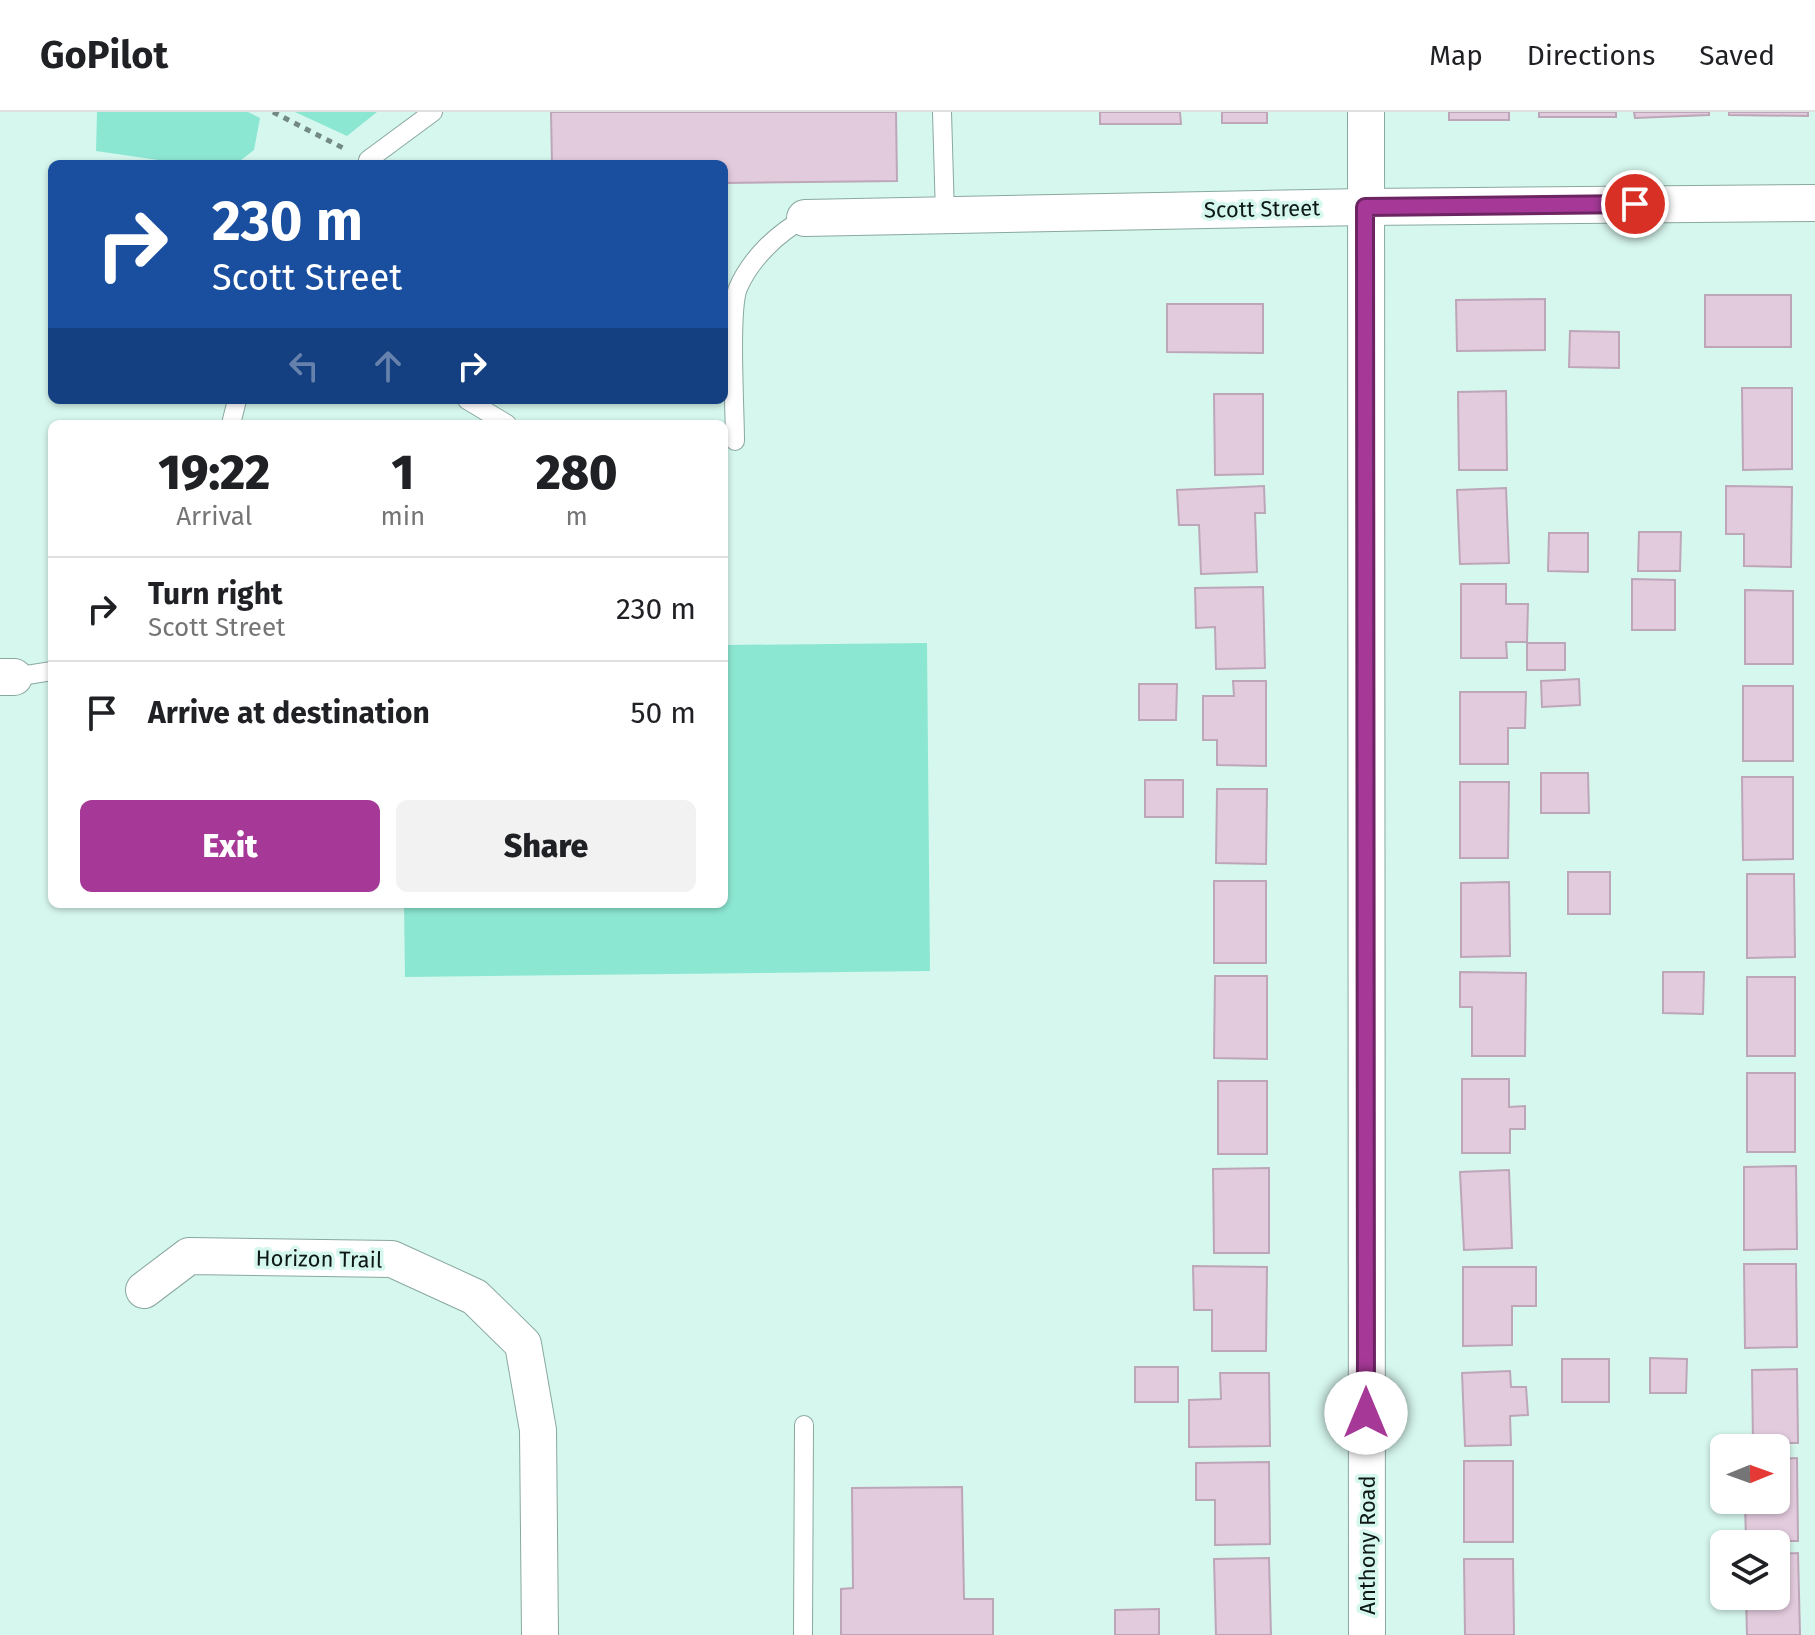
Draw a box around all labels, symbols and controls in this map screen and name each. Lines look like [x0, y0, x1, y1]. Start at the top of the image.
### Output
text: GoPilot [40, 32, 168, 78]
text: Map [1429, 39, 1483, 72]
text: Directions [1527, 39, 1655, 72]
text: Saved [1699, 39, 1775, 72]
pin [1601, 170, 1669, 238]
icon: arrive [1613, 182, 1657, 226]
text: 230 m [212, 188, 363, 255]
icon: right [80, 192, 184, 296]
street label: Scott Street [1204, 194, 1320, 224]
text: Scott Street [212, 256, 402, 300]
icon: left [282, 344, 326, 388]
icon: ahead [366, 344, 410, 388]
icon: right [450, 344, 494, 388]
text: 19:22 [158, 444, 270, 502]
text: 1 [392, 444, 414, 502]
text: 280 [536, 444, 618, 502]
text: Arrival [176, 501, 252, 532]
text: min [381, 501, 425, 532]
text: m [566, 501, 588, 532]
text: Turn right [148, 576, 283, 612]
icon: right [80, 587, 124, 631]
text: 230 m [616, 591, 696, 627]
text: Scott Street [148, 612, 285, 643]
icon: arrive [80, 691, 124, 735]
text: Arrive at destination [148, 695, 430, 731]
text: 50 m [631, 695, 696, 731]
button: Exit [80, 800, 380, 892]
button: Share [396, 800, 696, 892]
street label: Horizon Trail [255, 1244, 383, 1274]
position arrow [1324, 1371, 1408, 1455]
north arrow [1710, 1434, 1790, 1514]
map controls [1710, 1434, 1790, 1610]
street label: Anthony Road [1354, 1475, 1381, 1615]
button: layers [1710, 1530, 1790, 1610]

